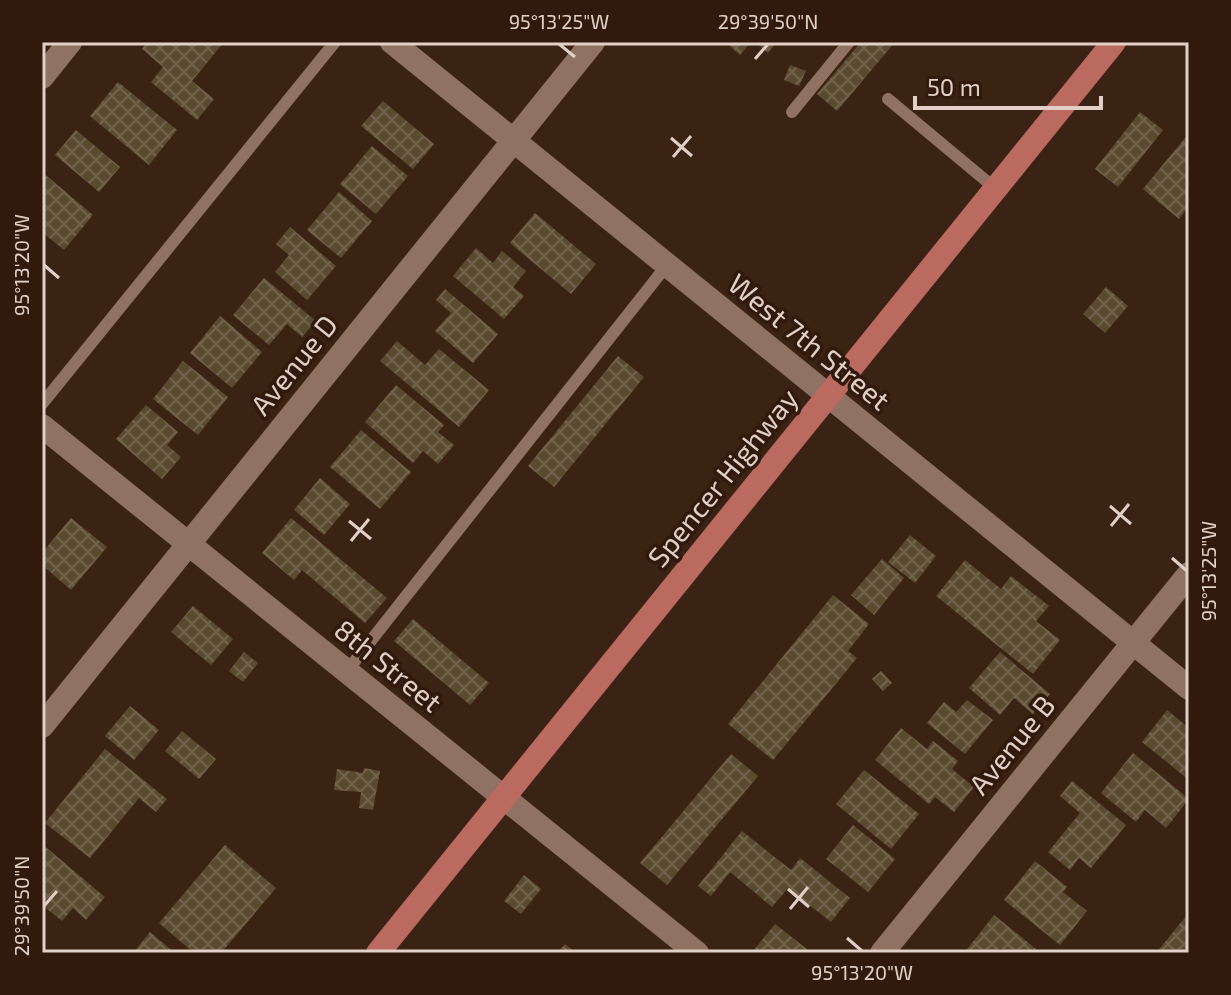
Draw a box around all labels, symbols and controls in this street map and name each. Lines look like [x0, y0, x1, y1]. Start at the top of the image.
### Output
text: 95°13'25"W [509, 9, 609, 33]
text: 29°39'50"N [718, 9, 818, 33]
scale bar [915, 60, 1101, 110]
text: 50 m [927, 72, 981, 101]
text: 95°13'20"W [9, 214, 33, 316]
street label: West 7th Street [722, 266, 897, 417]
street label: Avenue D [243, 308, 344, 421]
street label: Spencer Highway [640, 381, 805, 573]
text: 95°13'25"W [1196, 521, 1220, 621]
street label: 8th Street [328, 612, 449, 719]
street label: Avenue B [961, 688, 1061, 801]
text: 29°39'50"N [9, 856, 33, 956]
text: 95°13'20"W [811, 960, 913, 984]

